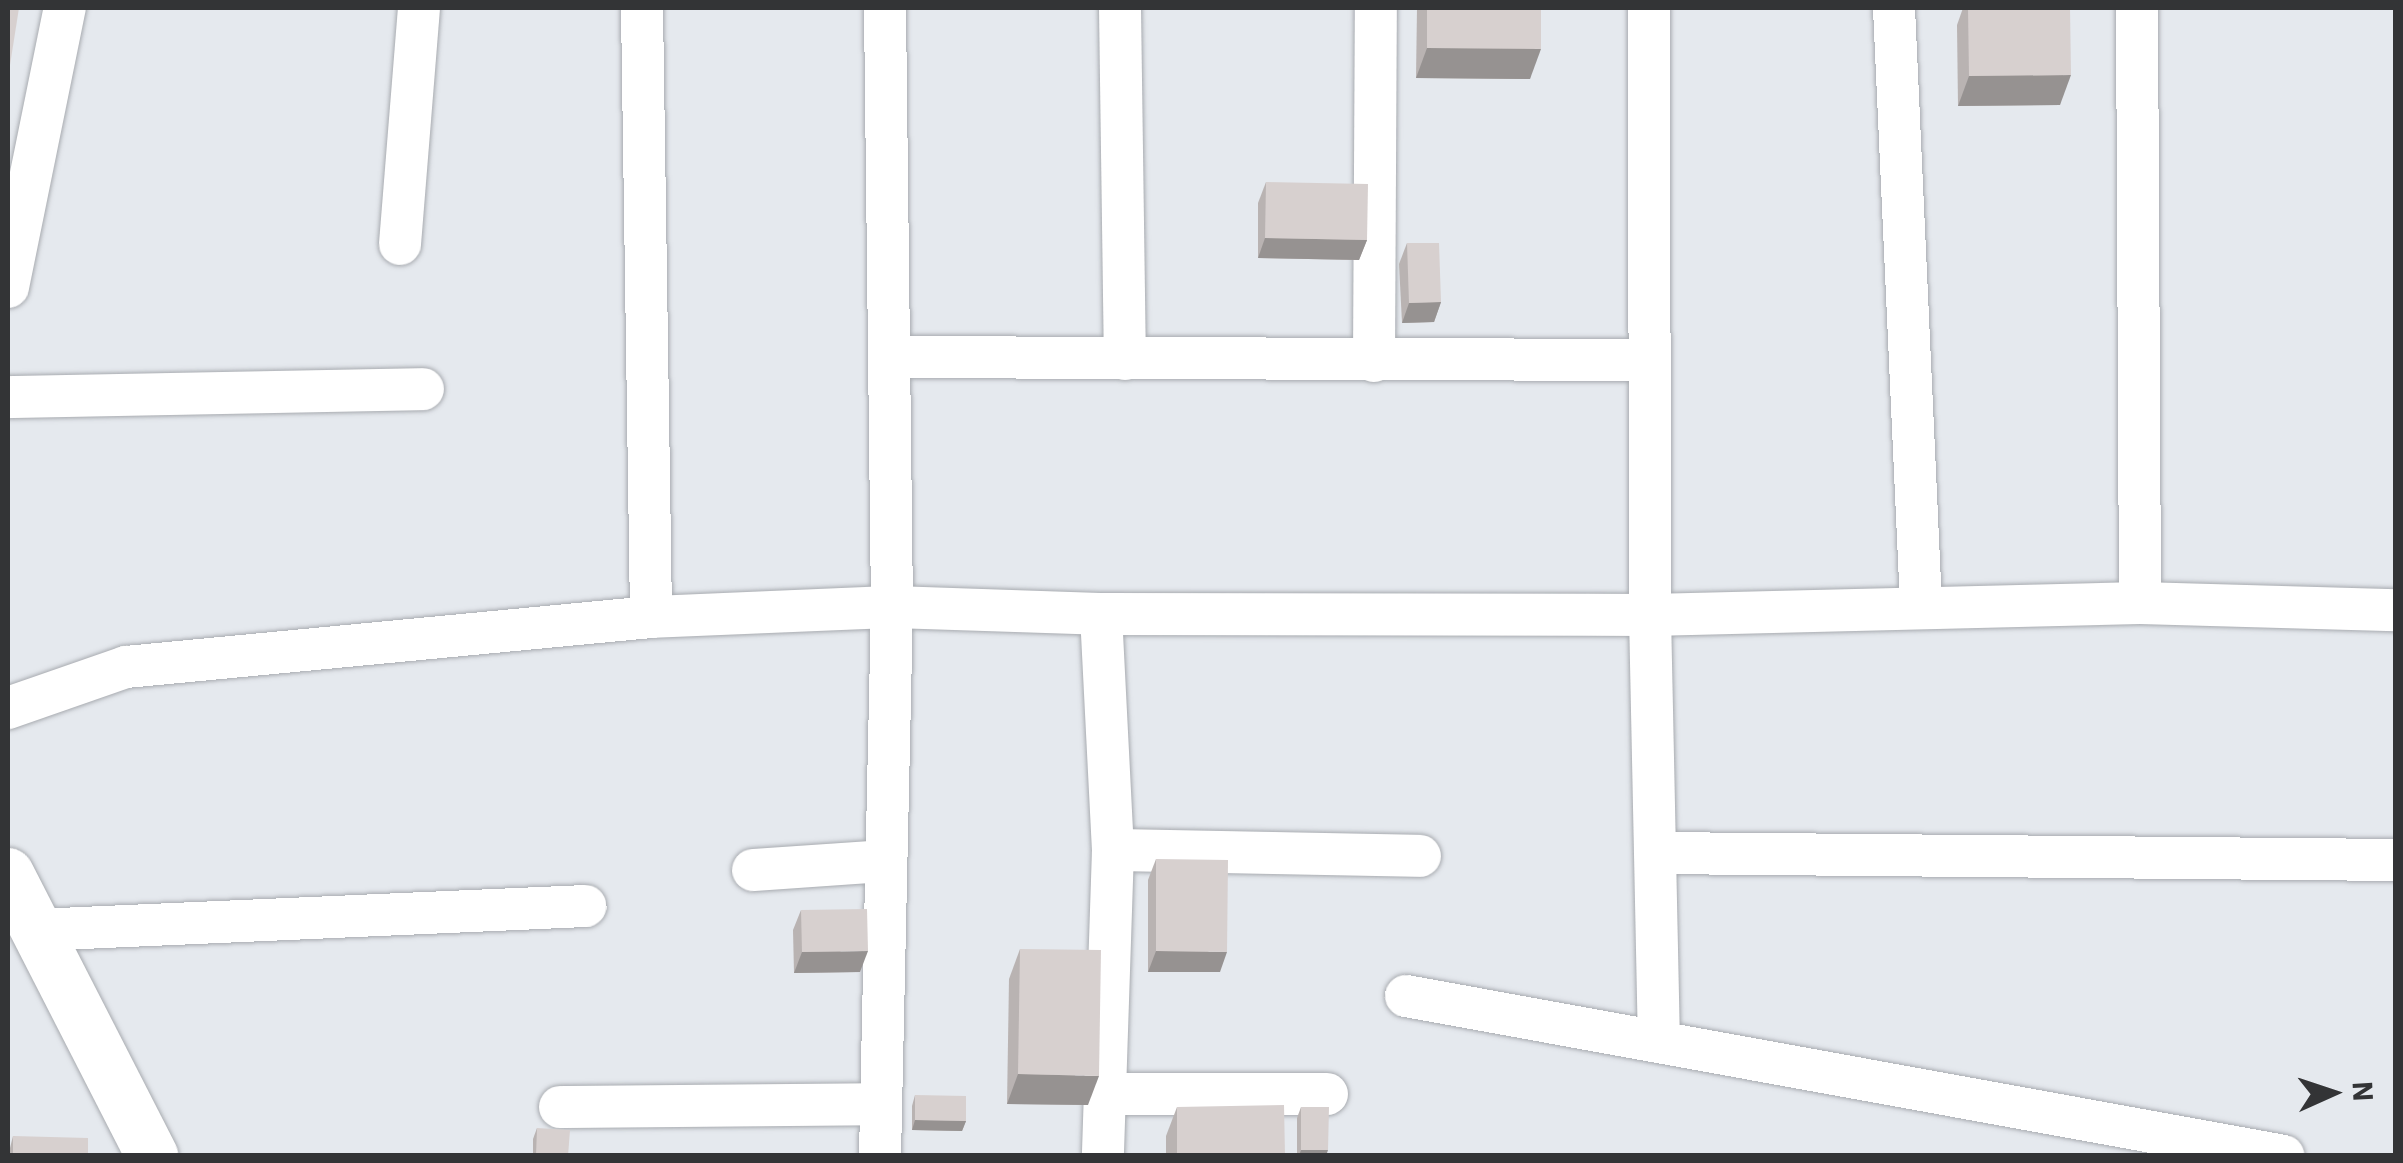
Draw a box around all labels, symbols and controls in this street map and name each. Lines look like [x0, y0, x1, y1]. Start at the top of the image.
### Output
north arrow [2283, 1043, 2383, 1143]
text: N [2344, 1080, 2382, 1102]

